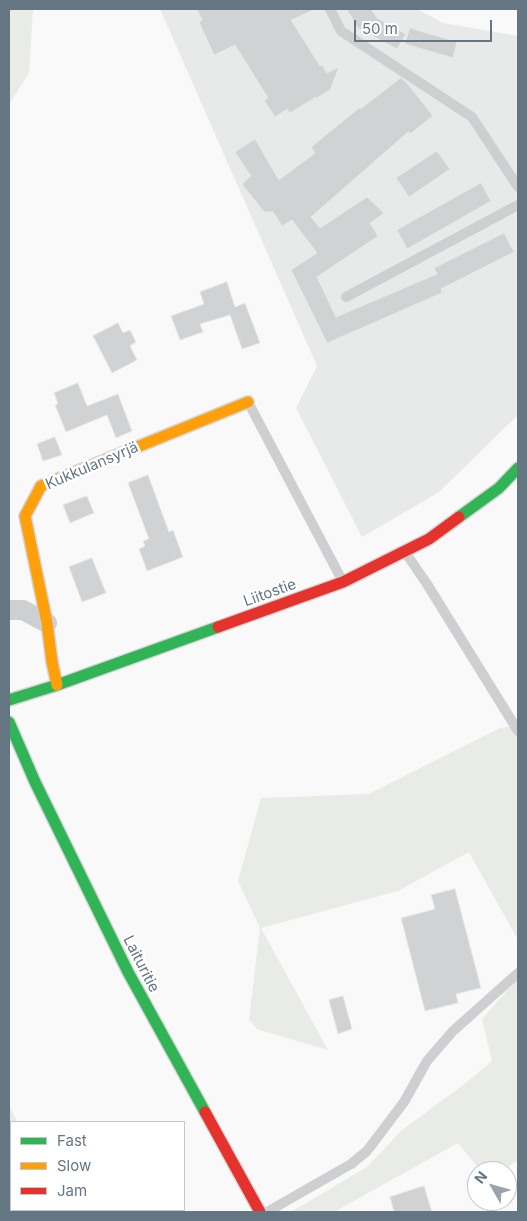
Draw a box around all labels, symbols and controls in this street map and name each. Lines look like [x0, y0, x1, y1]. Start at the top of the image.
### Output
scale bar [357, 10, 494, 42]
text: 50 m [362, 19, 398, 38]
street label: Kukkulansyrjä [43, 438, 141, 494]
street label: Liitostie [241, 575, 299, 611]
street label: Laituritie [119, 933, 163, 995]
legend [10, 1121, 185, 1211]
text: Fast [57, 1131, 87, 1150]
text: Slow [57, 1156, 91, 1175]
north arrow [467, 1161, 517, 1211]
text: N [471, 1168, 491, 1187]
text: Jam [57, 1181, 87, 1200]

